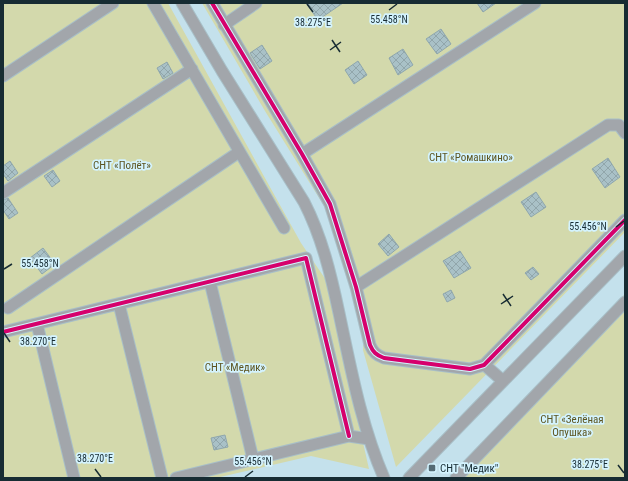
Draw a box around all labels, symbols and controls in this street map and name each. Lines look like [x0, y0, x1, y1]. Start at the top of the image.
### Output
text: 55.458°N [370, 14, 408, 25]
text: 38.275°E [295, 17, 331, 28]
park label: СНТ «Ромашкино» [429, 151, 513, 164]
park label: СНТ «Полёт» [93, 159, 151, 172]
text: 55.456°N [569, 221, 607, 232]
text: 55.458°N [21, 258, 59, 269]
text: 38.270°E [20, 336, 56, 347]
park label: СНТ «Медик» [205, 361, 266, 374]
park label: СНТ «Зелёная Опушка» [540, 413, 604, 439]
text: 38.270°E [77, 453, 113, 464]
text: 55.456°N [234, 456, 272, 467]
text: 38.275°E [572, 459, 608, 470]
place label: СНТ "Медик" [440, 462, 498, 475]
marker: СНТ "Медик" [427, 463, 437, 473]

